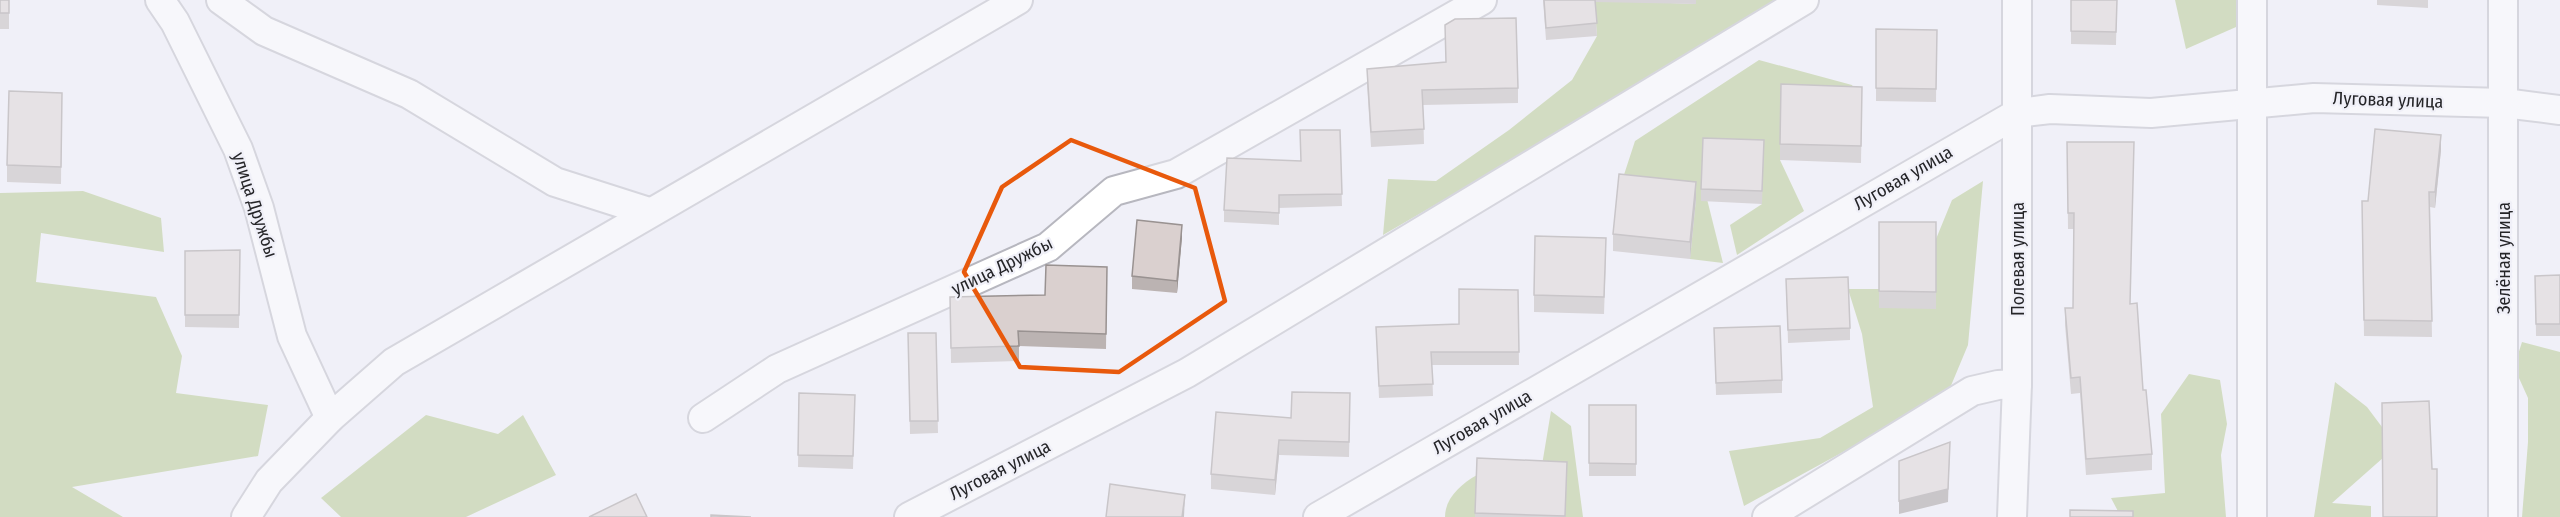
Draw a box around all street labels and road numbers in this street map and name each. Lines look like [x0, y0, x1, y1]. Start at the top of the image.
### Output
street label: Луговая улица [2332, 87, 2444, 113]
street label: Луговая улица [1850, 141, 1957, 215]
street label: улица Дружбы [228, 149, 282, 261]
street label: Полевая улица [2007, 202, 2029, 316]
street label: Зелёная улица [2493, 202, 2515, 314]
street label: улица Дружбы [948, 232, 1056, 300]
street label: Луговая улица [1429, 385, 1536, 459]
street label: Луговая улица [946, 435, 1054, 505]

